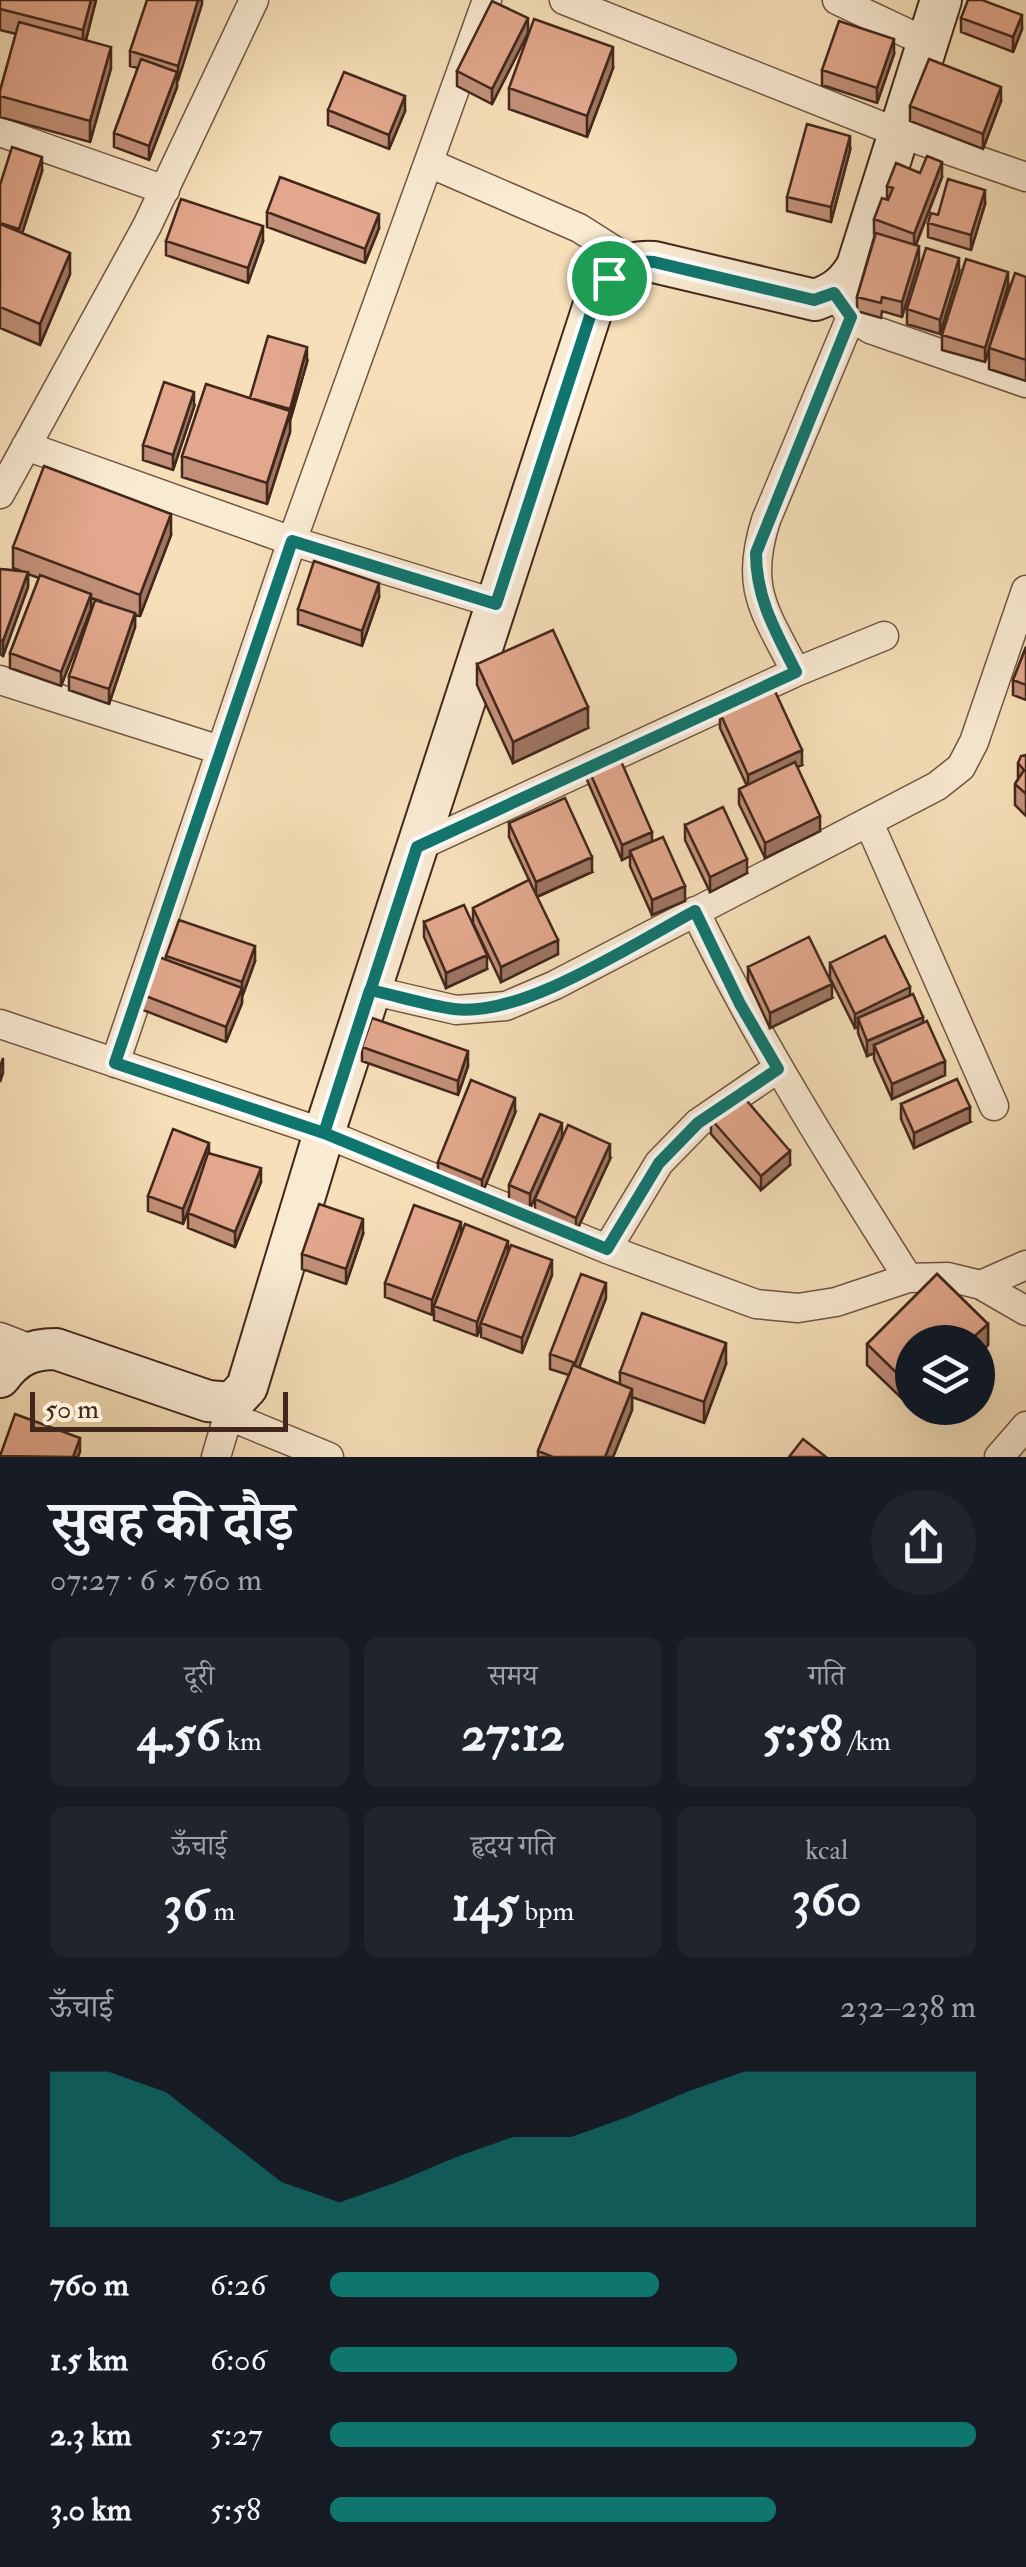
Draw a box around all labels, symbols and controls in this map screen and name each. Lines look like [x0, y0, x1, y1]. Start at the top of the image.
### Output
pin [567, 236, 652, 321]
icon: arrive [582, 251, 637, 306]
map controls [895, 1325, 995, 1425]
button: layers [895, 1325, 995, 1425]
scale bar [30, 1387, 288, 1432]
text: 50 m [45, 1392, 99, 1427]
text: सुबह की दौड़ [50, 1488, 294, 1557]
button: share [871, 1490, 976, 1595]
text: 07:27 · 6 × 760 m [50, 1560, 262, 1600]
text: दूरी [184, 1659, 215, 1694]
text: समय [488, 1659, 538, 1694]
text: गति [808, 1659, 845, 1694]
text: 4.56 [137, 1703, 221, 1766]
text: 27:12 [461, 1703, 565, 1766]
text: 5:58 [763, 1703, 842, 1766]
text: km [221, 1724, 262, 1759]
text: /km [842, 1724, 891, 1759]
text: ऊँचाई [172, 1829, 227, 1864]
text: हृदय गति [471, 1829, 555, 1864]
text: kcal [805, 1833, 848, 1868]
text: 360 [792, 1868, 862, 1931]
text: 36 [163, 1873, 208, 1936]
text: 145 [452, 1873, 519, 1936]
text: m [208, 1894, 235, 1929]
text: bpm [519, 1894, 574, 1929]
text: ऊँचाई [50, 1987, 113, 2027]
text: 232–238 m [840, 1987, 976, 2027]
text: 760 m [50, 2265, 129, 2305]
text: 6:26 [210, 2265, 266, 2305]
text: 1.5 km [50, 2340, 128, 2380]
text: 6:06 [210, 2340, 267, 2380]
text: 2.3 km [50, 2415, 132, 2455]
text: 5:27 [210, 2415, 263, 2455]
text: 3.0 km [50, 2490, 132, 2530]
text: 5:58 [210, 2490, 261, 2530]

